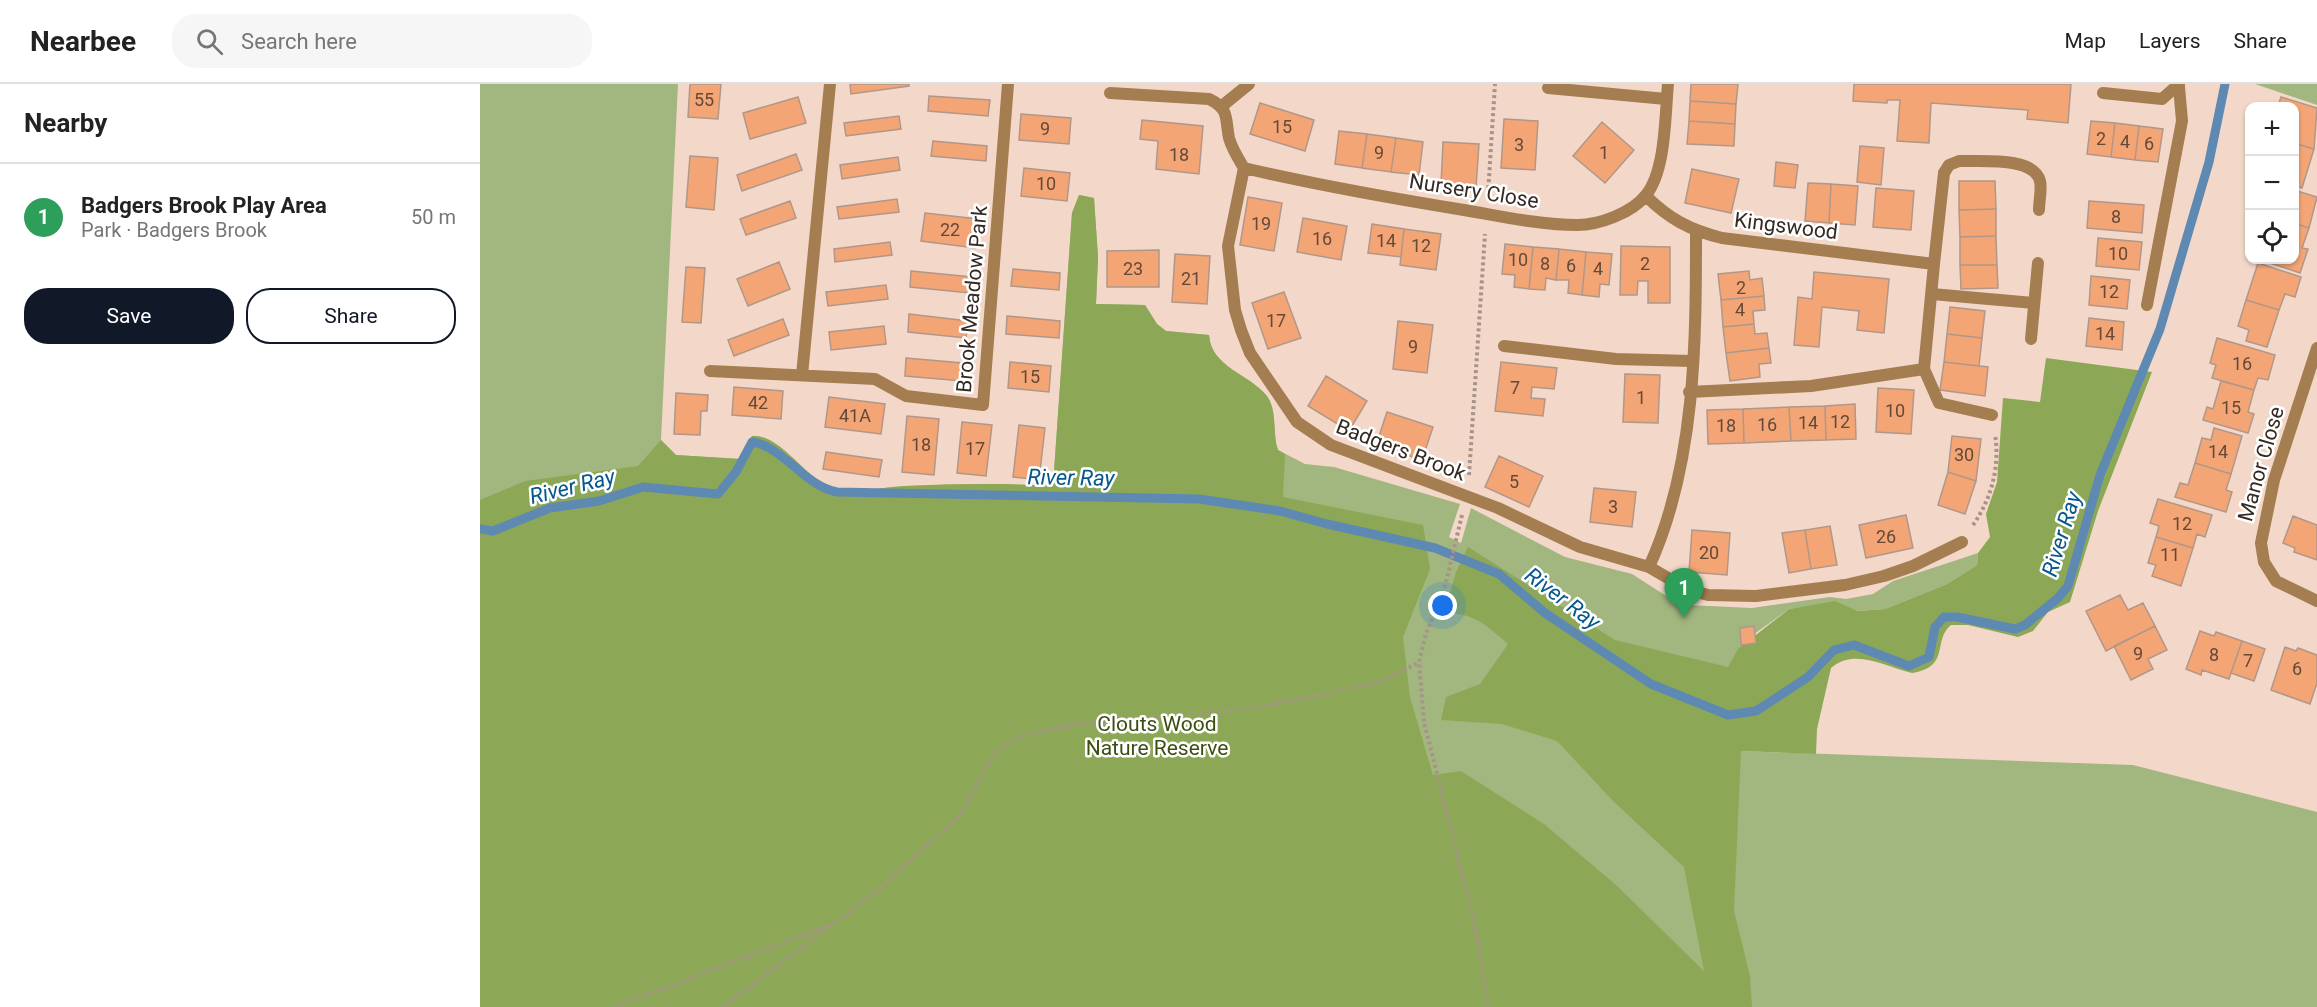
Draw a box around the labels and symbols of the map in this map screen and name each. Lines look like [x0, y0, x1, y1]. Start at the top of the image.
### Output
house number: 55 [694, 89, 714, 110]
house number: 15 [1272, 116, 1292, 137]
house number: 9 [1040, 118, 1050, 139]
house number: 2 [2096, 128, 2106, 149]
house number: 4 [2120, 131, 2130, 152]
house number: 6 [2144, 133, 2154, 154]
house number: 3 [1514, 134, 1524, 155]
house number: 9 [1374, 142, 1384, 163]
house number: 1 [1599, 142, 1609, 163]
house number: 18 [1169, 144, 1189, 165]
street label: Nursery Close [1408, 169, 1540, 213]
house number: 10 [1036, 173, 1056, 194]
street label: Brook Meadow Park [952, 204, 992, 394]
house number: 8 [2111, 206, 2121, 227]
street label: Kingswood [1733, 208, 1839, 244]
house number: 19 [1251, 213, 1271, 234]
house number: 22 [940, 219, 960, 240]
house number: 16 [1312, 228, 1332, 249]
house number: 14 [1376, 230, 1396, 251]
house number: 12 [1411, 235, 1431, 256]
house number: 10 [2108, 243, 2128, 264]
house number: 10 [1508, 249, 1528, 270]
house number: 8 [1540, 253, 1550, 274]
house number: 2 [1640, 253, 1650, 274]
house number: 6 [1566, 255, 1576, 276]
house number: 23 [1123, 258, 1143, 279]
house number: 4 [1593, 258, 1603, 279]
house number: 21 [1181, 268, 1201, 289]
house number: 2 [1736, 277, 1746, 298]
house number: 12 [2099, 281, 2119, 302]
house number: 4 [1735, 299, 1745, 320]
house number: 17 [1266, 310, 1286, 331]
house number: 14 [2095, 323, 2115, 344]
house number: 9 [1408, 336, 1418, 357]
house number: 16 [2232, 353, 2252, 374]
house number: 15 [1020, 366, 1040, 387]
house number: 7 [1510, 377, 1520, 398]
house number: 1 [1636, 387, 1646, 408]
house number: 42 [748, 392, 768, 413]
house number: 15 [2221, 397, 2241, 418]
house number: 10 [1885, 400, 1905, 421]
street label: Manor Close [2233, 404, 2289, 524]
house number: 41A [839, 405, 871, 426]
house number: 12 [1830, 411, 1850, 432]
house number: 14 [1798, 412, 1818, 433]
street label: Badgers Brook [1333, 414, 1470, 486]
house number: 16 [1757, 414, 1777, 435]
house number: 18 [1716, 415, 1736, 436]
house number: 18 [911, 434, 931, 455]
house number: 17 [965, 438, 985, 459]
house number: 14 [2208, 441, 2228, 462]
house number: 30 [1954, 444, 1974, 465]
water label: River Ray [527, 464, 618, 509]
water label: River Ray [1027, 464, 1116, 491]
house number: 5 [1509, 471, 1519, 492]
water label: River Ray [2037, 488, 2086, 579]
house number: 3 [1608, 496, 1618, 517]
house number: 12 [2172, 513, 2192, 534]
house number: 26 [1876, 526, 1896, 547]
house number: 20 [1699, 542, 1719, 563]
house number: 11 [2160, 544, 2180, 565]
water label: River Ray [1520, 562, 1606, 635]
pin: 1 [1664, 568, 1704, 618]
your location [1428, 591, 1457, 620]
house number: 9 [2133, 643, 2143, 664]
house number: 8 [2209, 644, 2219, 665]
house number: 7 [2243, 650, 2253, 671]
house number: 6 [2292, 658, 2302, 679]
park label: Clouts Wood Nature Reserve [1086, 712, 1228, 760]

